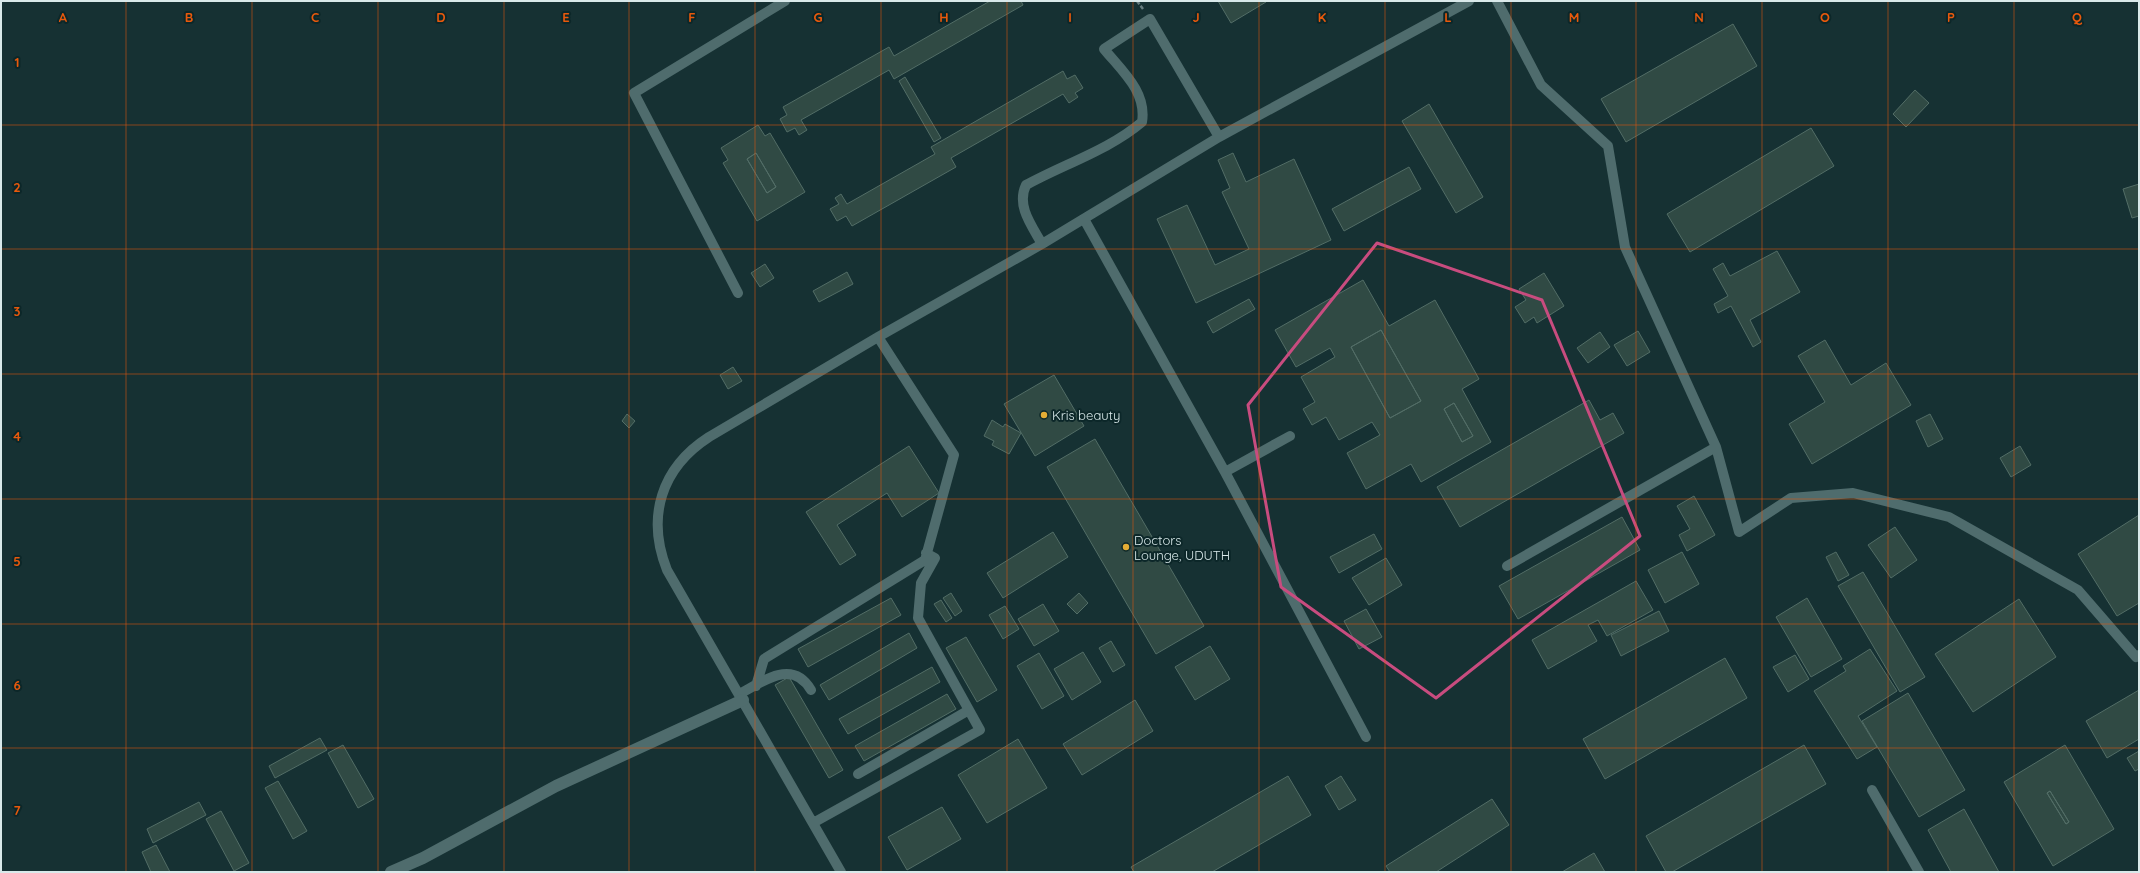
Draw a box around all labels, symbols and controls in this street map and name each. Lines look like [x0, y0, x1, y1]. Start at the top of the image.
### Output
text: A [59, 9, 68, 25]
text: B [185, 9, 193, 25]
text: C [311, 9, 319, 25]
text: D [436, 9, 446, 25]
text: E [562, 9, 570, 25]
text: F [688, 9, 696, 25]
text: G [813, 9, 823, 25]
text: H [939, 9, 949, 25]
text: I [1068, 9, 1072, 25]
text: J [1192, 9, 1200, 25]
text: K [1318, 9, 1327, 25]
text: L [1444, 9, 1452, 25]
text: M [1569, 9, 1579, 25]
text: N [1694, 9, 1704, 25]
text: O [1820, 9, 1830, 25]
text: P [1947, 9, 1955, 25]
text: Q [2072, 9, 2083, 25]
text: 1 [14, 54, 20, 70]
text: 2 [13, 179, 21, 195]
text: 3 [14, 303, 21, 319]
place label: Kris beauty [1052, 407, 1120, 423]
marker: Kris beauty [1039, 410, 1049, 420]
text: 4 [13, 428, 21, 444]
place label: Doctors Lounge, UDUTH [1134, 532, 1230, 563]
marker: Doctors Lounge, UDUTH [1121, 542, 1131, 552]
text: 5 [13, 553, 21, 569]
text: 6 [13, 677, 21, 693]
text: 7 [13, 802, 21, 818]

